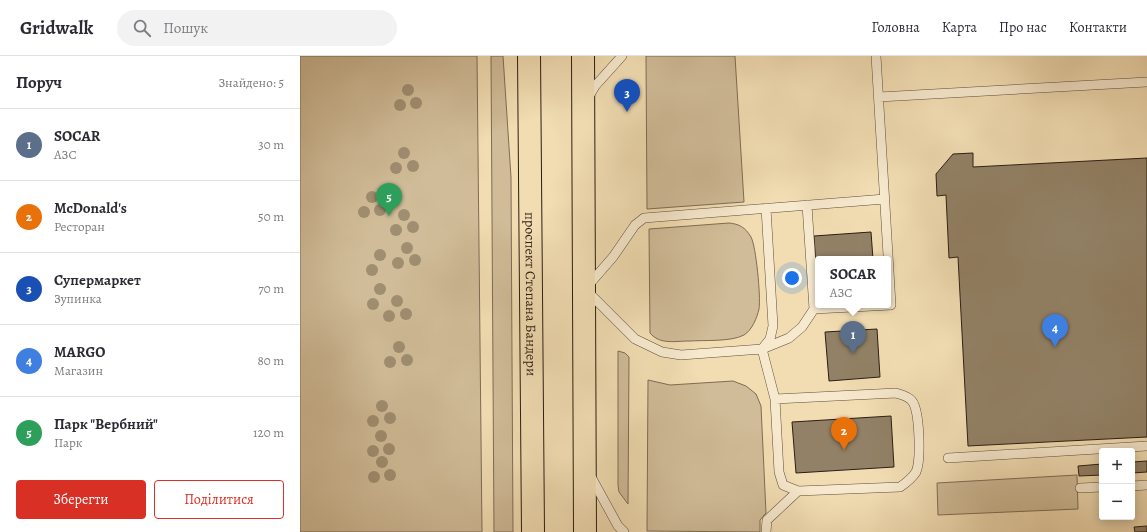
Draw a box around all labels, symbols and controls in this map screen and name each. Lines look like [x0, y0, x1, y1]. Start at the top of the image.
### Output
search box [117, 10, 397, 46]
text: Gridwalk [20, 15, 93, 41]
icon: search [131, 17, 153, 39]
text: Пошук [163, 18, 208, 38]
text: Головна [871, 18, 920, 37]
text: Карта [942, 18, 977, 37]
text: Про нас [999, 18, 1047, 37]
text: Контакти [1069, 18, 1127, 37]
text: Поруч [16, 71, 62, 94]
text: Знайдено: 5 [218, 74, 284, 91]
pin: 3 [614, 79, 640, 112]
text: SOCAR [54, 126, 100, 146]
text: 1 [27, 136, 31, 153]
text: 30 m [258, 136, 284, 153]
text: АЗС [54, 146, 77, 163]
pin: 5 [376, 183, 402, 216]
text: McDonald's [54, 198, 127, 218]
text: 2 [26, 208, 32, 225]
text: 50 m [258, 208, 284, 225]
street label: проспект Степана Бандери [521, 212, 541, 376]
text: Ресторан [54, 218, 105, 235]
popup [815, 256, 891, 308]
text: SOCAR [830, 264, 876, 284]
your location [782, 268, 802, 288]
text: Супермаркет [54, 270, 141, 290]
text: 3 [26, 280, 32, 297]
text: 70 m [258, 280, 284, 297]
text: АЗС [830, 284, 852, 301]
text: Зупинка [54, 290, 102, 307]
pin: 4 [1042, 314, 1068, 347]
pin: 1 [840, 321, 866, 354]
text: MARGO [54, 342, 105, 362]
text: 4 [26, 352, 32, 369]
text: 80 m [257, 352, 284, 369]
text: Магазин [54, 362, 103, 379]
text: Парк "Вербний" [54, 414, 158, 434]
pin: 2 [831, 417, 857, 450]
text: 5 [26, 424, 32, 441]
text: 120 m [253, 424, 284, 441]
text: Парк [54, 434, 83, 451]
map controls [1099, 448, 1135, 520]
button: + [1099, 448, 1135, 484]
button: Зберегти [16, 480, 146, 519]
button: Поділитися [154, 480, 284, 519]
button: − [1099, 484, 1135, 520]

